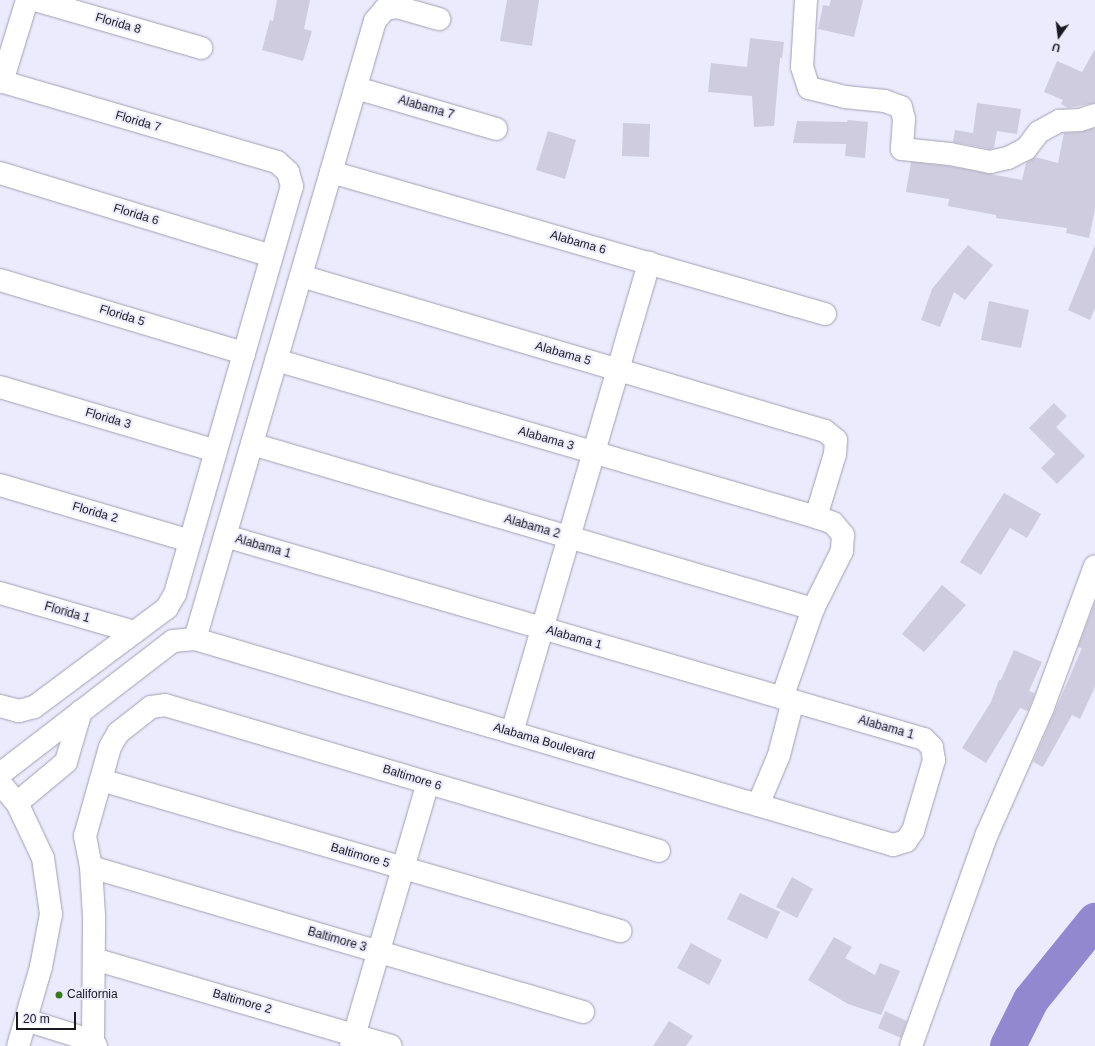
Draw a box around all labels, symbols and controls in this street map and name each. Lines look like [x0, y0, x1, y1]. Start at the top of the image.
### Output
street label: Florida 8 [94, 11, 142, 37]
north arrow [1039, 16, 1079, 56]
text: U [1051, 41, 1061, 54]
street label: Alabama 7 [396, 93, 456, 123]
street label: Florida 7 [114, 109, 162, 135]
street label: Florida 6 [112, 201, 160, 229]
street label: Alabama 6 [548, 228, 608, 258]
street label: Florida 5 [98, 302, 146, 330]
street label: Alabama 5 [533, 339, 593, 369]
street label: Florida 3 [84, 406, 132, 432]
street label: Alabama 3 [516, 424, 576, 454]
street label: Florida 2 [71, 500, 119, 526]
street label: Alabama 2 [502, 512, 562, 542]
street label: Alabama 1 [233, 532, 293, 562]
street label: Florida 1 [43, 600, 91, 626]
street label: Alabama 1 [544, 623, 604, 653]
street label: Alabama 1 [856, 713, 916, 743]
street label: Alabama Boulevard [492, 721, 596, 763]
street label: Baltimore 6 [381, 762, 443, 794]
street label: Baltimore 5 [329, 841, 391, 871]
street label: Baltimore 3 [306, 925, 368, 955]
street label: Baltimore 2 [211, 987, 273, 1017]
place label: California [67, 988, 118, 1002]
marker: California [54, 990, 64, 1000]
scale bar [18, 1004, 78, 1030]
text: 20 m [23, 1012, 50, 1026]

